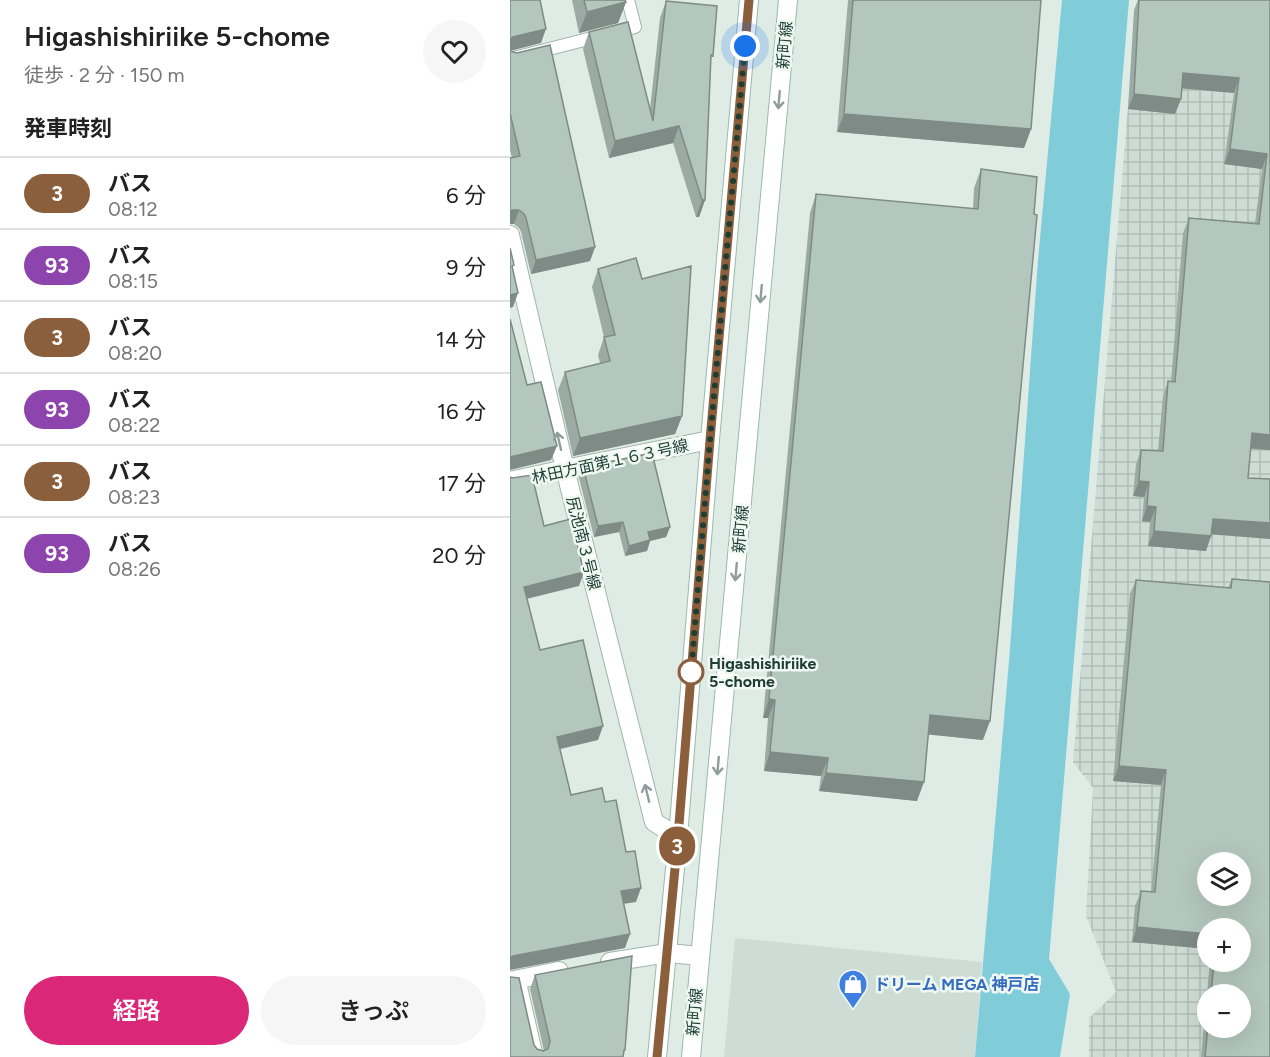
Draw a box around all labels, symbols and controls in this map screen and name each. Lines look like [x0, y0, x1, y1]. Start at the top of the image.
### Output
text: Higashishiriike 5-chome [24, 19, 330, 53]
button: heart [423, 20, 486, 83]
street label: 新町線 [773, 20, 796, 70]
your location [730, 31, 760, 61]
text: 徒歩 · 2 分 · 150 m [24, 63, 185, 87]
one-way arrow [773, 90, 784, 110]
text: 発車時刻 [24, 115, 112, 142]
text: バス [108, 170, 152, 197]
text: 3 [51, 181, 63, 206]
text: 6 分 [446, 182, 486, 209]
text: 08:12 [108, 197, 158, 221]
text: バス [108, 242, 152, 269]
text: 93 [45, 253, 69, 278]
text: 9 分 [446, 254, 486, 281]
text: 08:15 [108, 269, 158, 293]
one-way arrow [755, 284, 766, 304]
text: バス [108, 314, 152, 341]
text: 3 [51, 325, 63, 350]
text: 14 分 [436, 326, 486, 353]
text: 08:20 [108, 341, 162, 365]
text: バス [108, 386, 152, 413]
text: 93 [45, 397, 69, 422]
text: 16 分 [437, 398, 486, 425]
text: 08:22 [108, 413, 161, 437]
one-way arrow [552, 432, 564, 451]
street label: 林田方面第１６３号線 [530, 436, 690, 487]
text: バス [108, 458, 152, 485]
text: 3 [51, 469, 63, 494]
text: 17 分 [438, 470, 486, 497]
text: 08:23 [108, 485, 160, 509]
street label: 尻池南３号線 [563, 494, 604, 592]
street label: 新町線 [729, 504, 752, 554]
text: バス [108, 530, 152, 557]
text: 93 [45, 541, 69, 566]
text: 20 分 [432, 542, 486, 569]
text: 08:26 [108, 557, 161, 581]
one-way arrow [730, 562, 741, 582]
place label: Higashishiriike 5-chome [709, 654, 817, 691]
marker: Higashishiriike 5-chome [678, 659, 704, 685]
one-way arrow [712, 756, 723, 776]
one-way arrow [640, 784, 652, 803]
line badge: 3 [658, 826, 696, 866]
text: 3 [671, 834, 683, 859]
map controls [1197, 852, 1251, 1038]
button: layers [1197, 852, 1251, 906]
button: + [1197, 918, 1251, 972]
shop icon: ドリーム MEGA 神戸店 [837, 968, 869, 1010]
place label: ドリーム MEGA 神戸店 [874, 975, 1039, 994]
button: 経路 [24, 976, 249, 1045]
button: きっぷ [261, 976, 486, 1045]
button: − [1197, 984, 1251, 1038]
street label: 新町線 [683, 987, 706, 1037]

